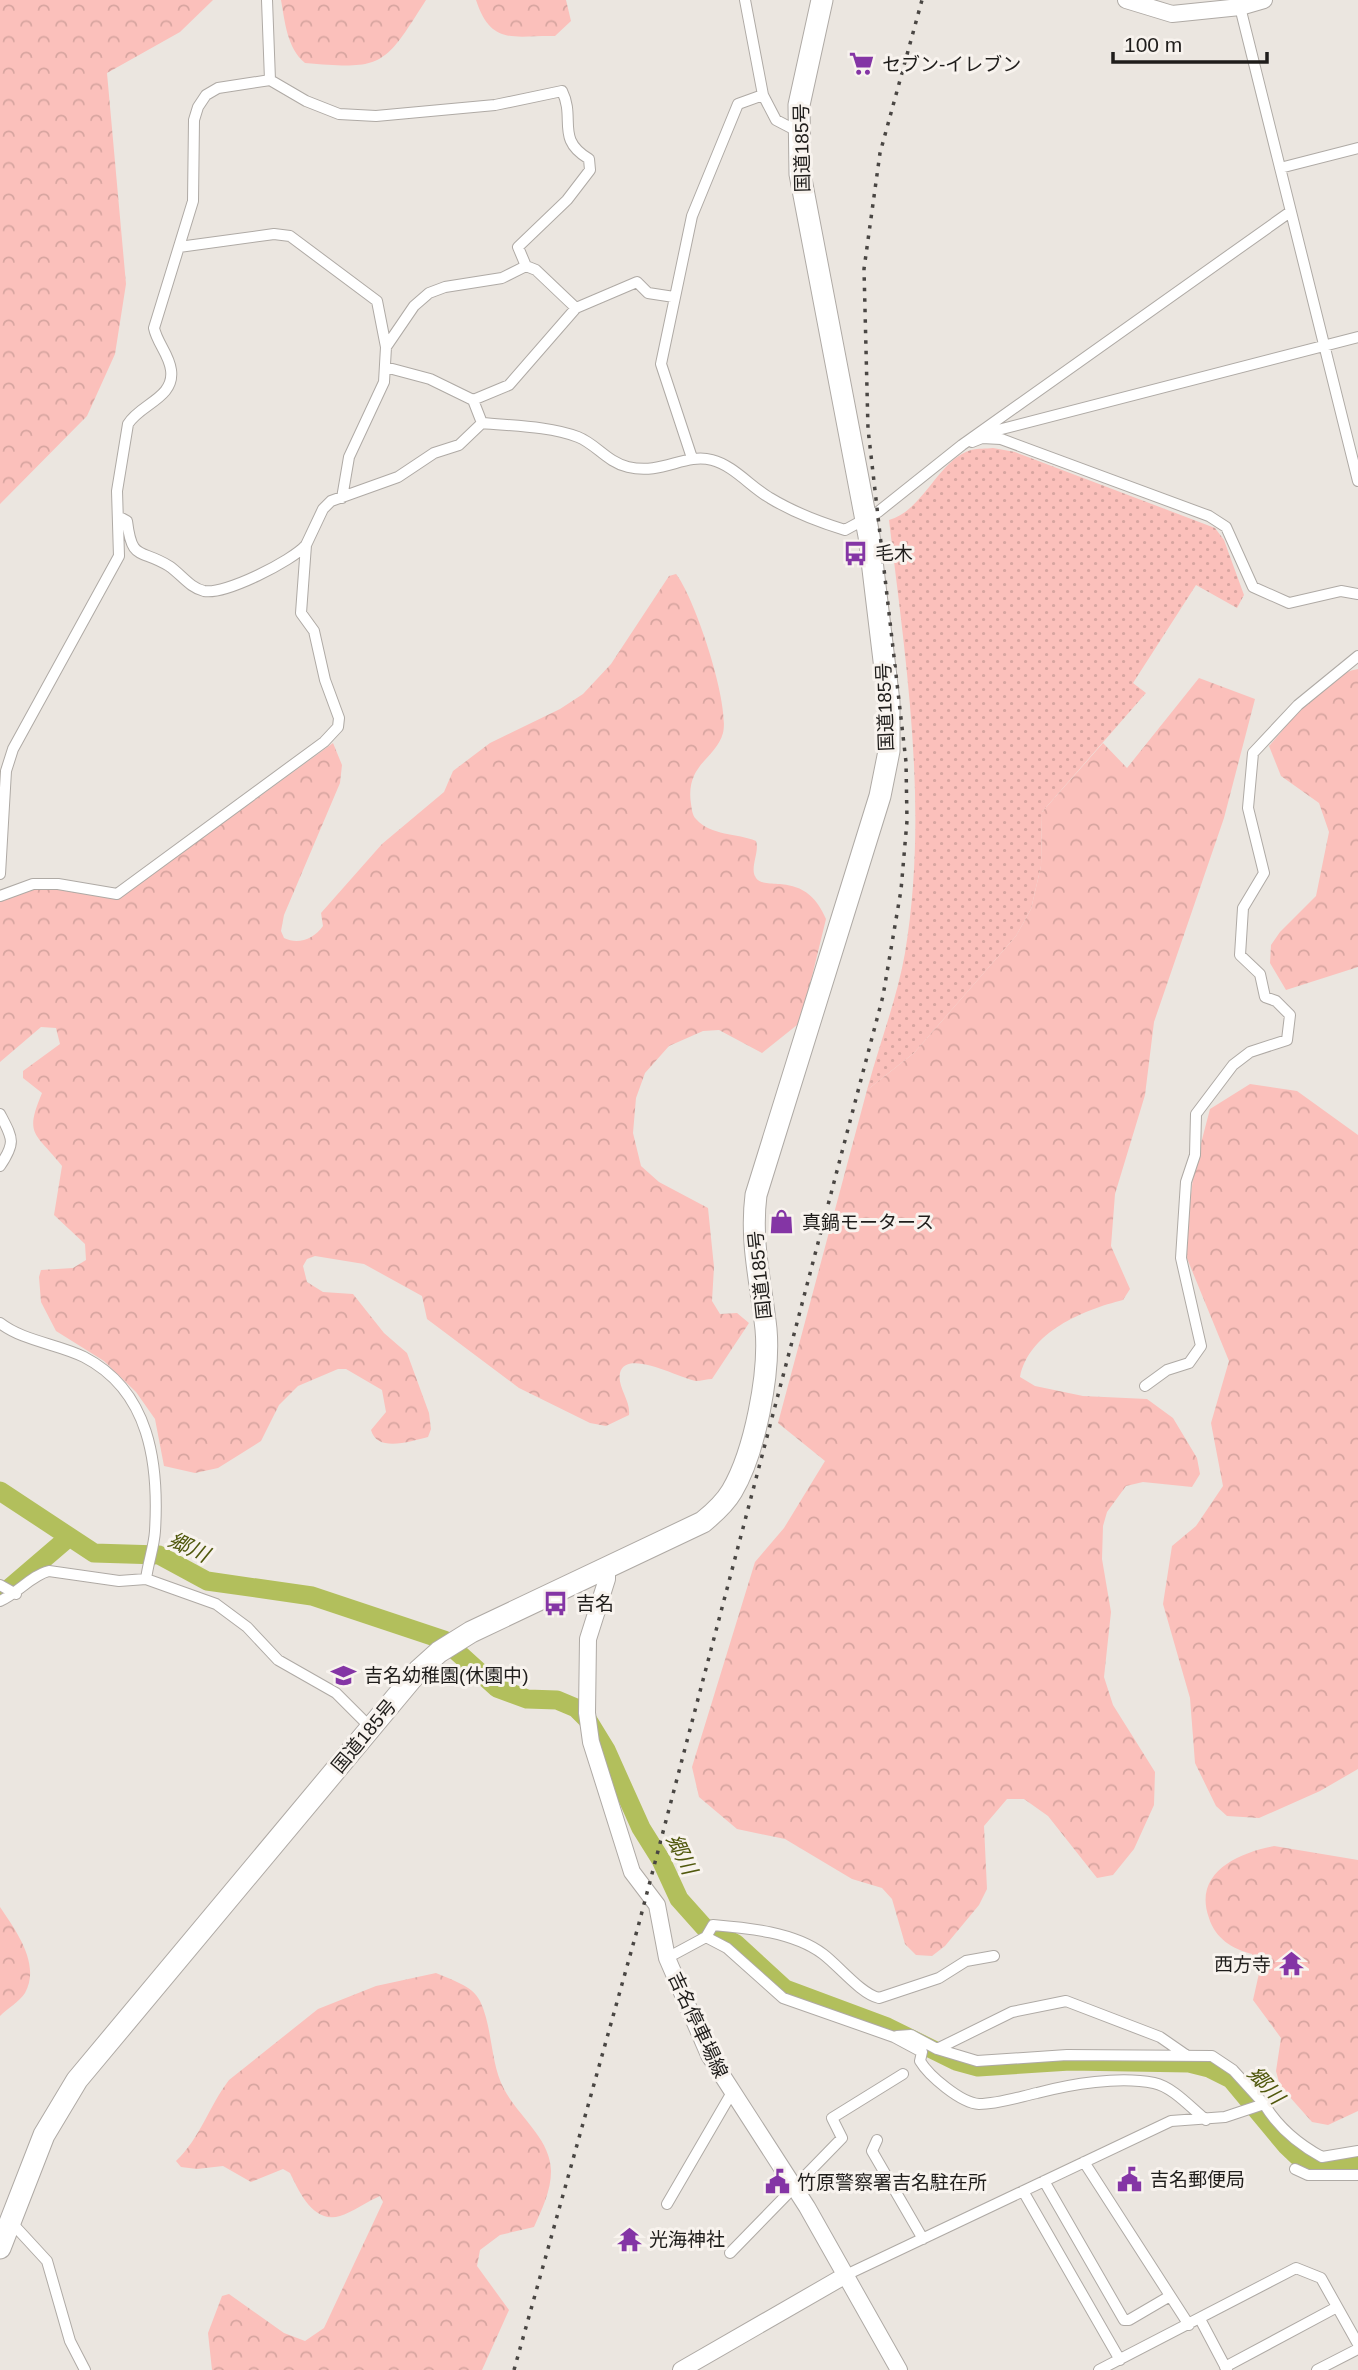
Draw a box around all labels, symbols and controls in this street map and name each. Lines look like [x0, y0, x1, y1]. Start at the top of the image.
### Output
scale bar [1113, 21, 1267, 65]
text: 100 m [1124, 33, 1182, 56]
supermarket icon: セブン-イレブン [848, 50, 876, 78]
place label: セブン-イレブン [882, 54, 1021, 75]
street label: 国道185号 [791, 103, 813, 193]
bus stop icon: 毛木 [841, 539, 869, 567]
place label: 毛木 [875, 543, 913, 564]
street label: 国道185号 [873, 662, 897, 752]
shop icon: 真鍋モータース [768, 1208, 796, 1236]
place label: 真鍋モータース [802, 1212, 934, 1233]
street label: 国道185号 [745, 1230, 775, 1320]
water label: 郷川 [165, 1528, 215, 1567]
bus stop icon: 吉名 [542, 1589, 570, 1617]
place label: 吉名 [576, 1593, 614, 1614]
school or university icon: 吉名幼稚園(休園中) [330, 1661, 358, 1689]
place label: 吉名幼稚園(休園中) [364, 1665, 529, 1686]
street label: 国道185号 [327, 1695, 401, 1777]
water label: 郷川 [662, 1830, 702, 1880]
temple icon: 西方寺 [1277, 1950, 1305, 1978]
place label: 西方寺 [1214, 1954, 1271, 1975]
street label: 吉名停車場線 [664, 1969, 732, 2081]
water label: 郷川 [1243, 2062, 1290, 2110]
public building icon: 吉名郵便局 [1116, 2165, 1144, 2193]
public building icon: 竹原警察署吉名駐在所 [763, 2168, 791, 2196]
place label: 吉名郵便局 [1150, 2169, 1245, 2190]
place label: 竹原警察署吉名駐在所 [797, 2172, 987, 2193]
temple icon: 光海神社 [615, 2225, 643, 2253]
place label: 光海神社 [649, 2229, 725, 2250]

